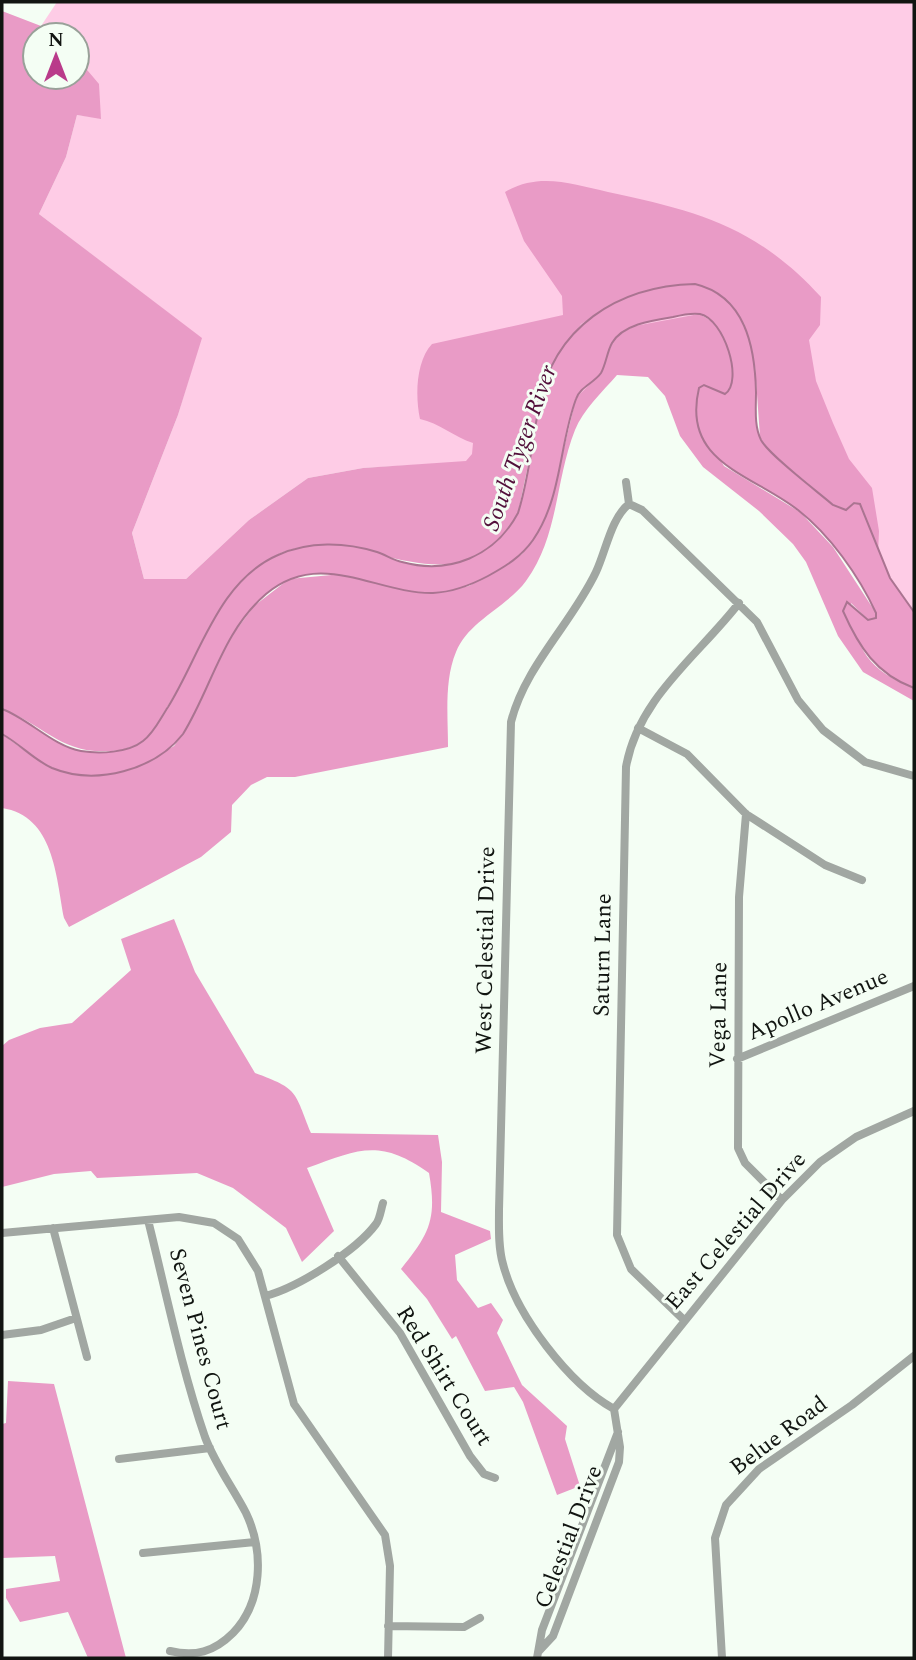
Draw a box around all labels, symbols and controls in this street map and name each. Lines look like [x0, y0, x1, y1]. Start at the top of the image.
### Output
north arrow [21, 21, 91, 91]
text: N [48, 26, 64, 55]
water label: South Tyger River [473, 360, 567, 536]
street label: West Celestial Drive [467, 846, 505, 1054]
street label: Saturn Lane [584, 893, 622, 1017]
street label: Apollo Avenue [742, 959, 894, 1051]
street label: Vega Lane [701, 961, 737, 1069]
street label: East Celestial Drive [657, 1144, 815, 1318]
street label: Seven Pines Court [159, 1244, 241, 1434]
street label: Red Shirt Court [387, 1299, 501, 1453]
street label: Belue Road [723, 1387, 836, 1485]
street label: Celestial Drive [526, 1460, 612, 1614]

